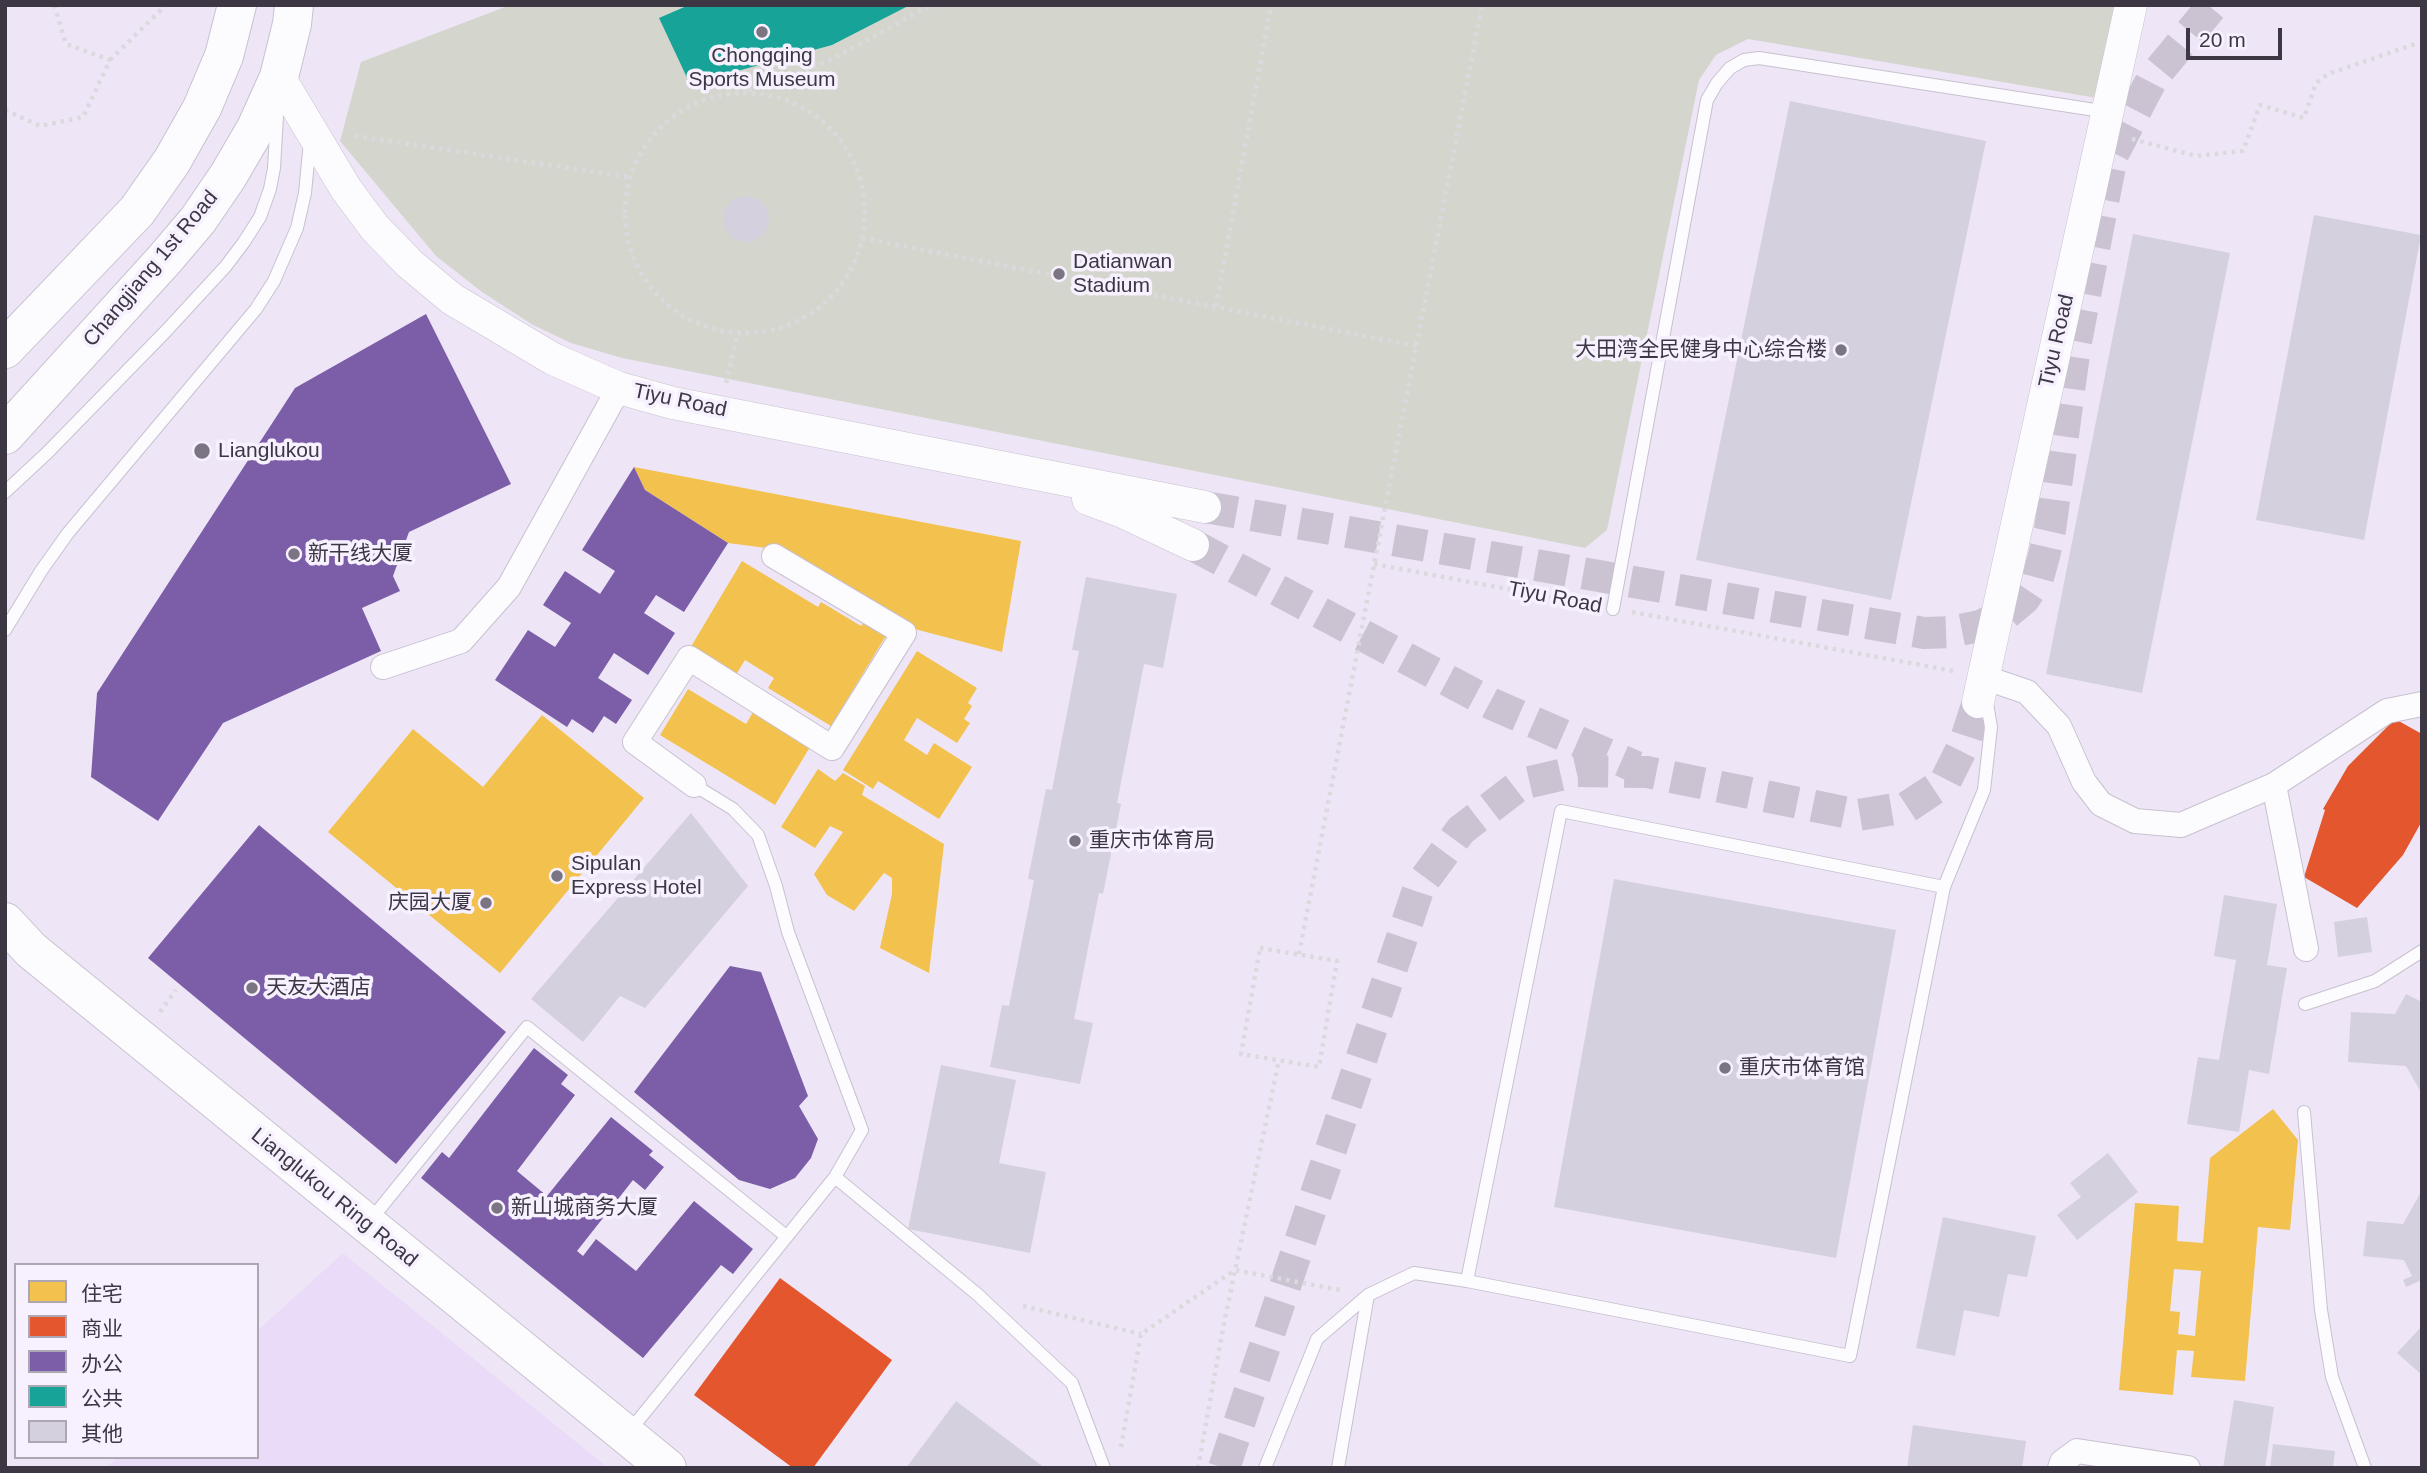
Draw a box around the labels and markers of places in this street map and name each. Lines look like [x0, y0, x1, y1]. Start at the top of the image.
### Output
marker: Chongqing Sports Museum [754, 24, 770, 40]
place label: Chongqing Sports Museum [688, 43, 836, 93]
place label: Datianwan Stadium [1073, 249, 1172, 299]
marker: Datianwan Stadium [1051, 266, 1067, 282]
place label: 大田湾全民健身中心综合楼 [1575, 337, 1827, 363]
marker: 大田湾全民健身中心综合楼 [1833, 342, 1849, 358]
place label: Lianglukou [218, 438, 320, 464]
marker: Lianglukou [192, 441, 212, 461]
place label: 新干线大厦 [308, 541, 413, 567]
marker: 新干线大厦 [286, 546, 302, 562]
place label: 重庆市体育局 [1089, 828, 1215, 854]
marker: 重庆市体育局 [1067, 833, 1083, 849]
place label: Sipulan Express Hotel [571, 851, 702, 901]
marker: Sipulan Express Hotel [549, 868, 565, 884]
place label: 庆园大厦 [388, 890, 472, 916]
marker: 庆园大厦 [478, 895, 494, 911]
place label: 天友大酒店 [266, 975, 371, 1001]
marker: 天友大酒店 [244, 980, 260, 996]
place label: 重庆市体育馆 [1739, 1055, 1865, 1081]
marker: 重庆市体育馆 [1717, 1060, 1733, 1076]
place label: 新山城商务大厦 [511, 1195, 658, 1221]
marker: 新山城商务大厦 [489, 1200, 505, 1216]

